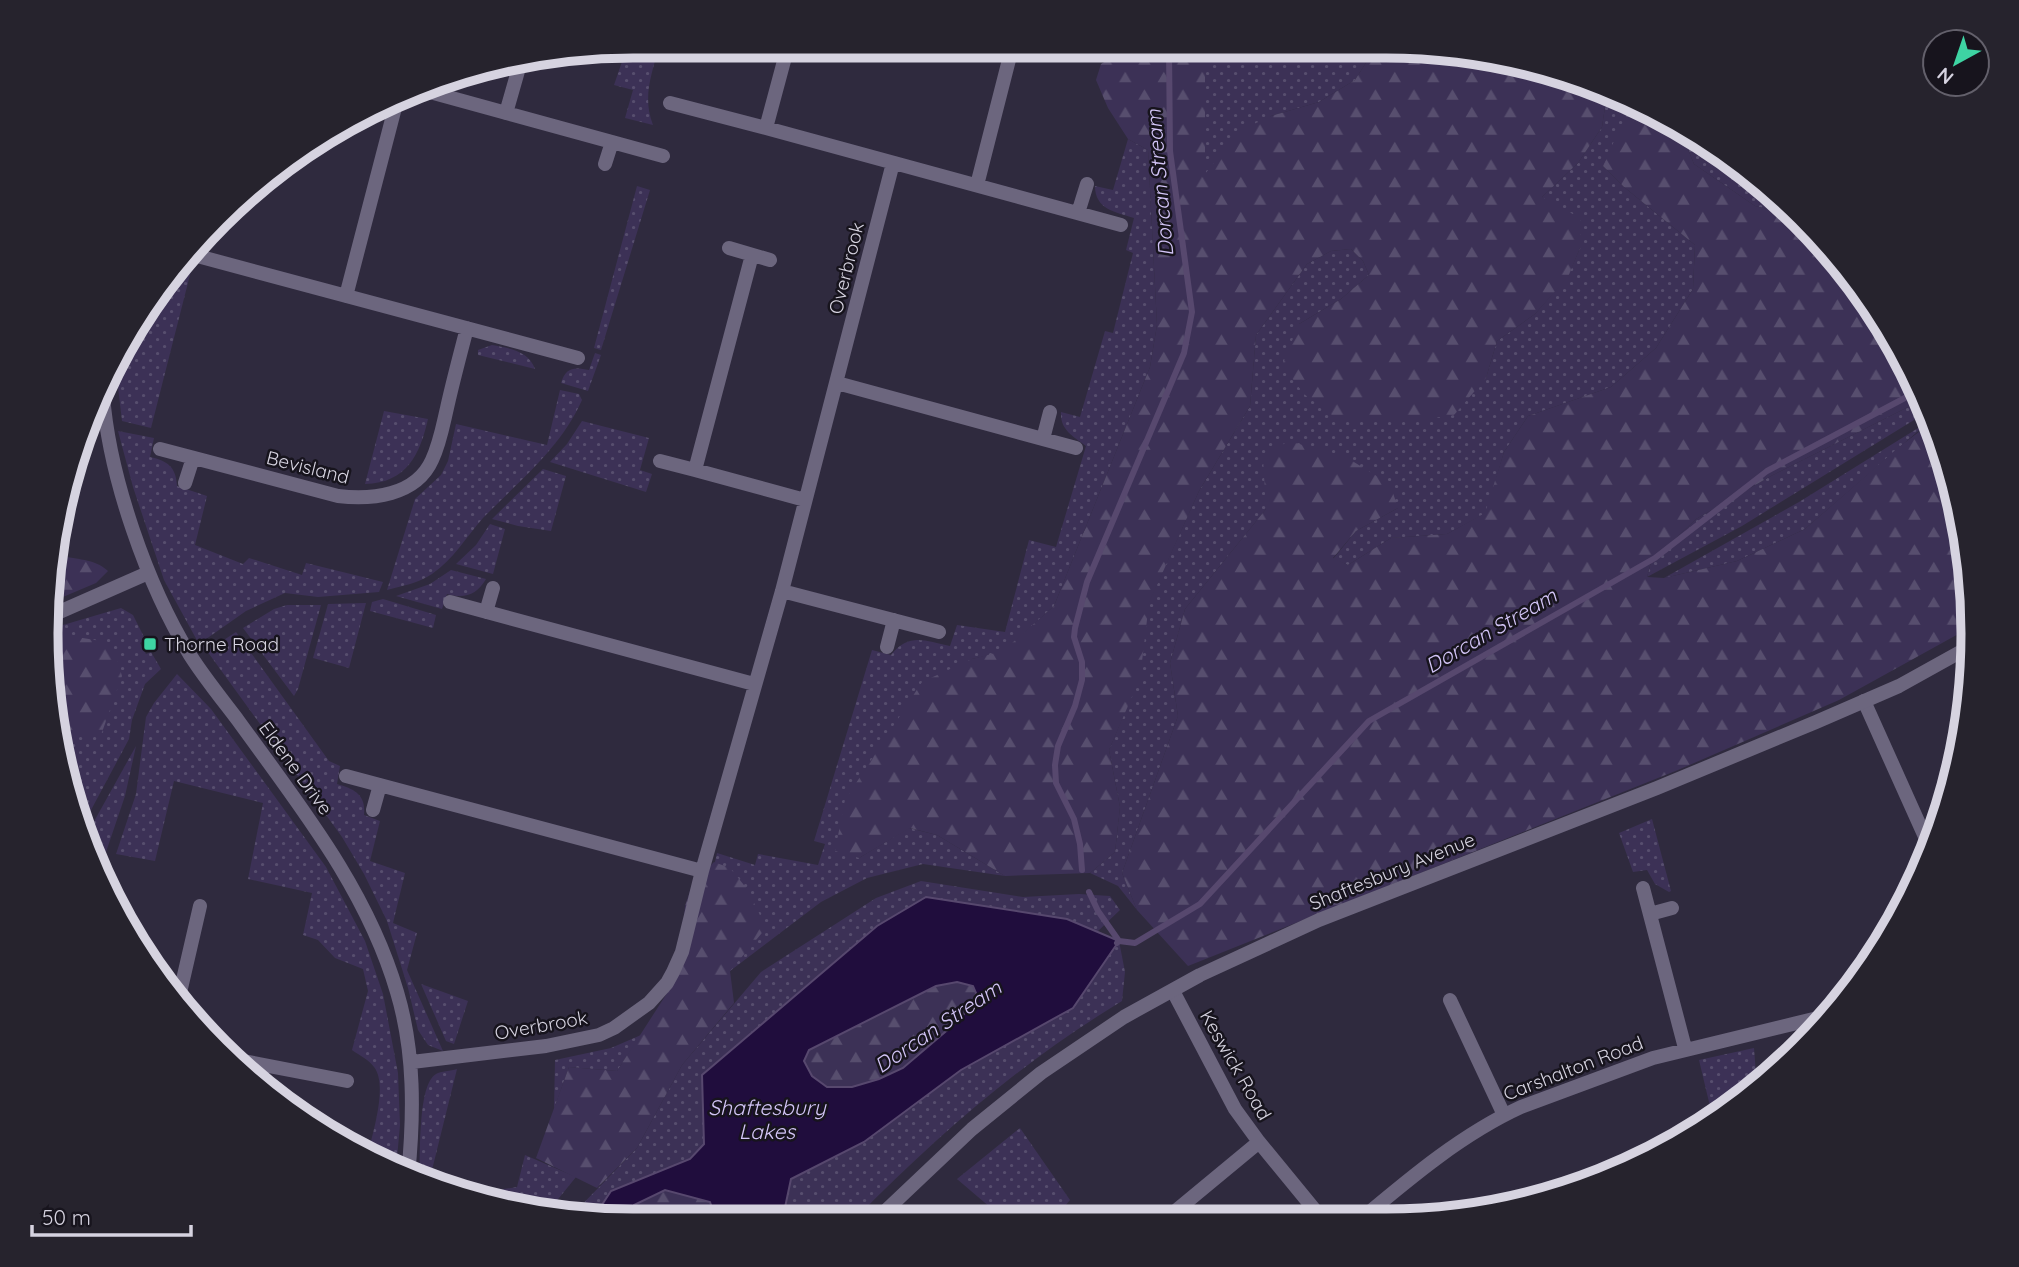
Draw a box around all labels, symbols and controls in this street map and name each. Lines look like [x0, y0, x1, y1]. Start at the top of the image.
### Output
north arrow [1921, 28, 1991, 98]
text: N [1932, 62, 1958, 90]
water label: Dorcan Stream [1140, 108, 1178, 258]
street label: Overbrook [823, 219, 869, 317]
street label: Bevisland [264, 445, 352, 489]
water label: Dorcan Stream [1420, 582, 1562, 678]
place label: Thorne Road [164, 632, 279, 656]
marker: Thorne Road [142, 636, 158, 652]
street label: Eldene Drive [254, 717, 338, 819]
street label: Shaftesbury Avenue [1306, 827, 1478, 915]
water label: Dorcan Stream [869, 974, 1007, 1078]
street label: Overbrook [493, 1005, 589, 1045]
street label: Keswick Road [1195, 1006, 1277, 1124]
street label: Carshalton Road [1500, 1030, 1646, 1106]
water label: Shaftesbury Lakes [708, 1094, 827, 1144]
scale bar [32, 1194, 191, 1238]
text: 50 m [42, 1204, 91, 1230]

